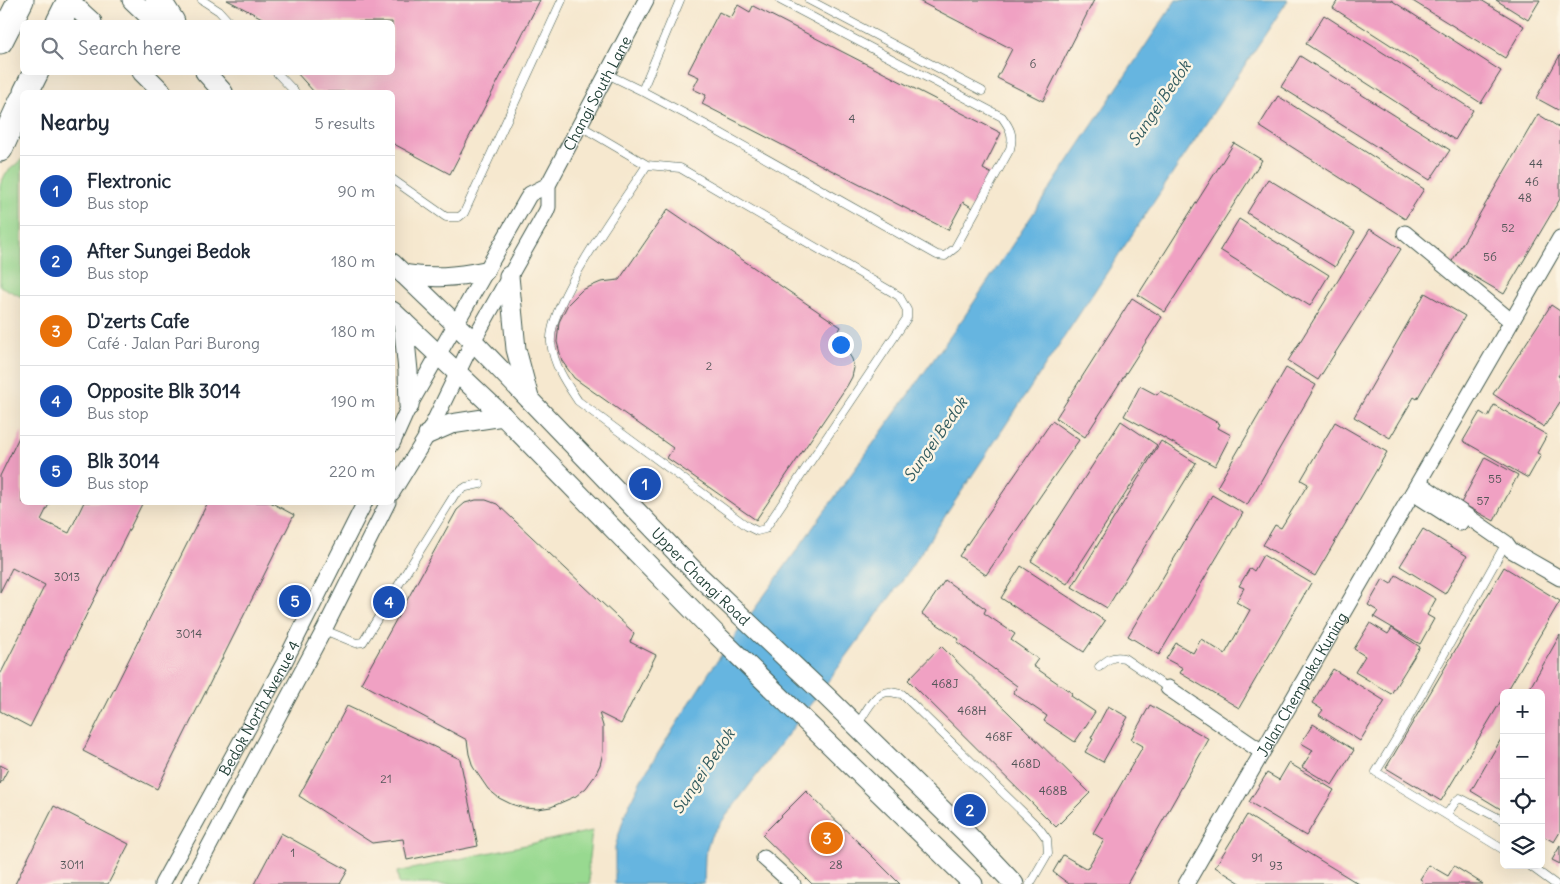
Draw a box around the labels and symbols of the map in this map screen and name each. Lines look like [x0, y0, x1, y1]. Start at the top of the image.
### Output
street label: Changi South Lane [558, 32, 635, 154]
water label: Sungei Bedok [1123, 55, 1196, 149]
house number: 6 [1030, 56, 1037, 71]
house number: 4 [849, 111, 856, 126]
house number: 44 [1529, 156, 1543, 171]
house number: 46 [1525, 174, 1539, 189]
house number: 48 [1518, 190, 1532, 205]
house number: 52 [1501, 220, 1515, 235]
house number: 56 [1483, 249, 1497, 264]
your location [828, 332, 854, 358]
house number: 2 [706, 358, 713, 373]
water label: Sungei Bedok [899, 392, 972, 485]
pin: 1 [629, 465, 661, 503]
house number: 55 [1488, 471, 1502, 486]
house number: 57 [1477, 493, 1490, 508]
street label: Upper Changi Road [648, 523, 754, 629]
house number: 3013 [54, 569, 80, 584]
pin: 5 [279, 582, 311, 620]
pin: 4 [373, 583, 405, 621]
street label: Jalan Chempaka Kuning [1252, 608, 1351, 760]
house number: 3014 [176, 626, 202, 641]
street label: Bedok North Avenue 4 [214, 637, 303, 779]
house number: 468J [931, 676, 959, 691]
house number: 468H [957, 703, 987, 718]
water label: Sungei Bedok [667, 723, 740, 817]
house number: 468F [985, 729, 1013, 744]
house number: 468D [1011, 756, 1041, 771]
house number: 21 [380, 771, 392, 786]
house number: 468B [1039, 783, 1067, 798]
pin: 2 [954, 791, 986, 829]
pin: 3 [811, 819, 843, 857]
house number: 1 [291, 845, 295, 860]
house number: 91 [1251, 850, 1263, 865]
house number: 3011 [60, 857, 84, 872]
house number: 28 [829, 857, 843, 872]
house number: 93 [1269, 858, 1283, 873]

